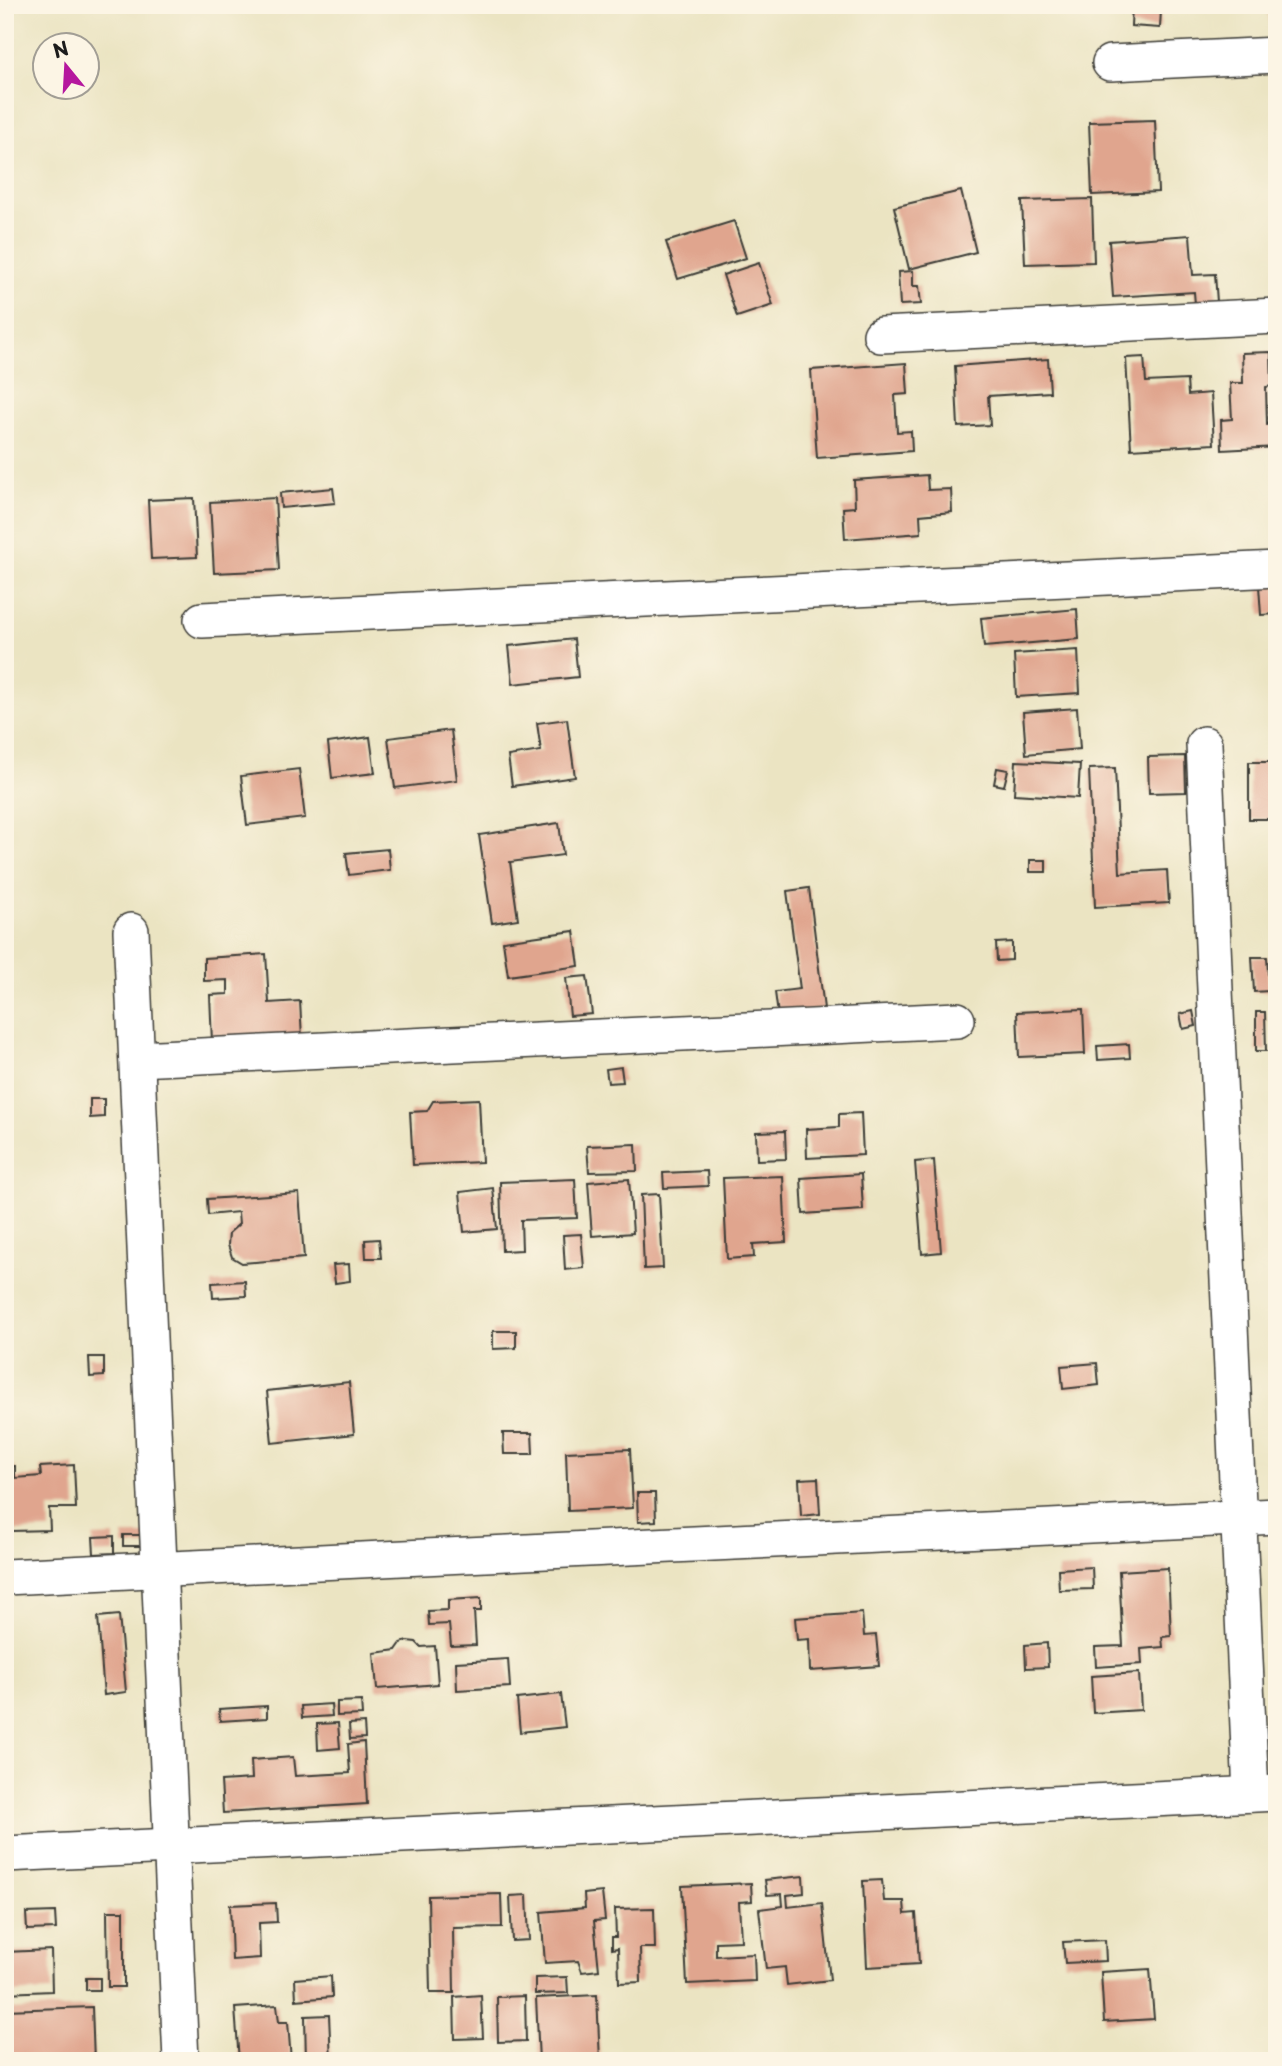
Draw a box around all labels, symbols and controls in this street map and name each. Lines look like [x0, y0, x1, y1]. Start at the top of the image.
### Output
north arrow [32, 32, 102, 102]
text: N [49, 33, 72, 65]

